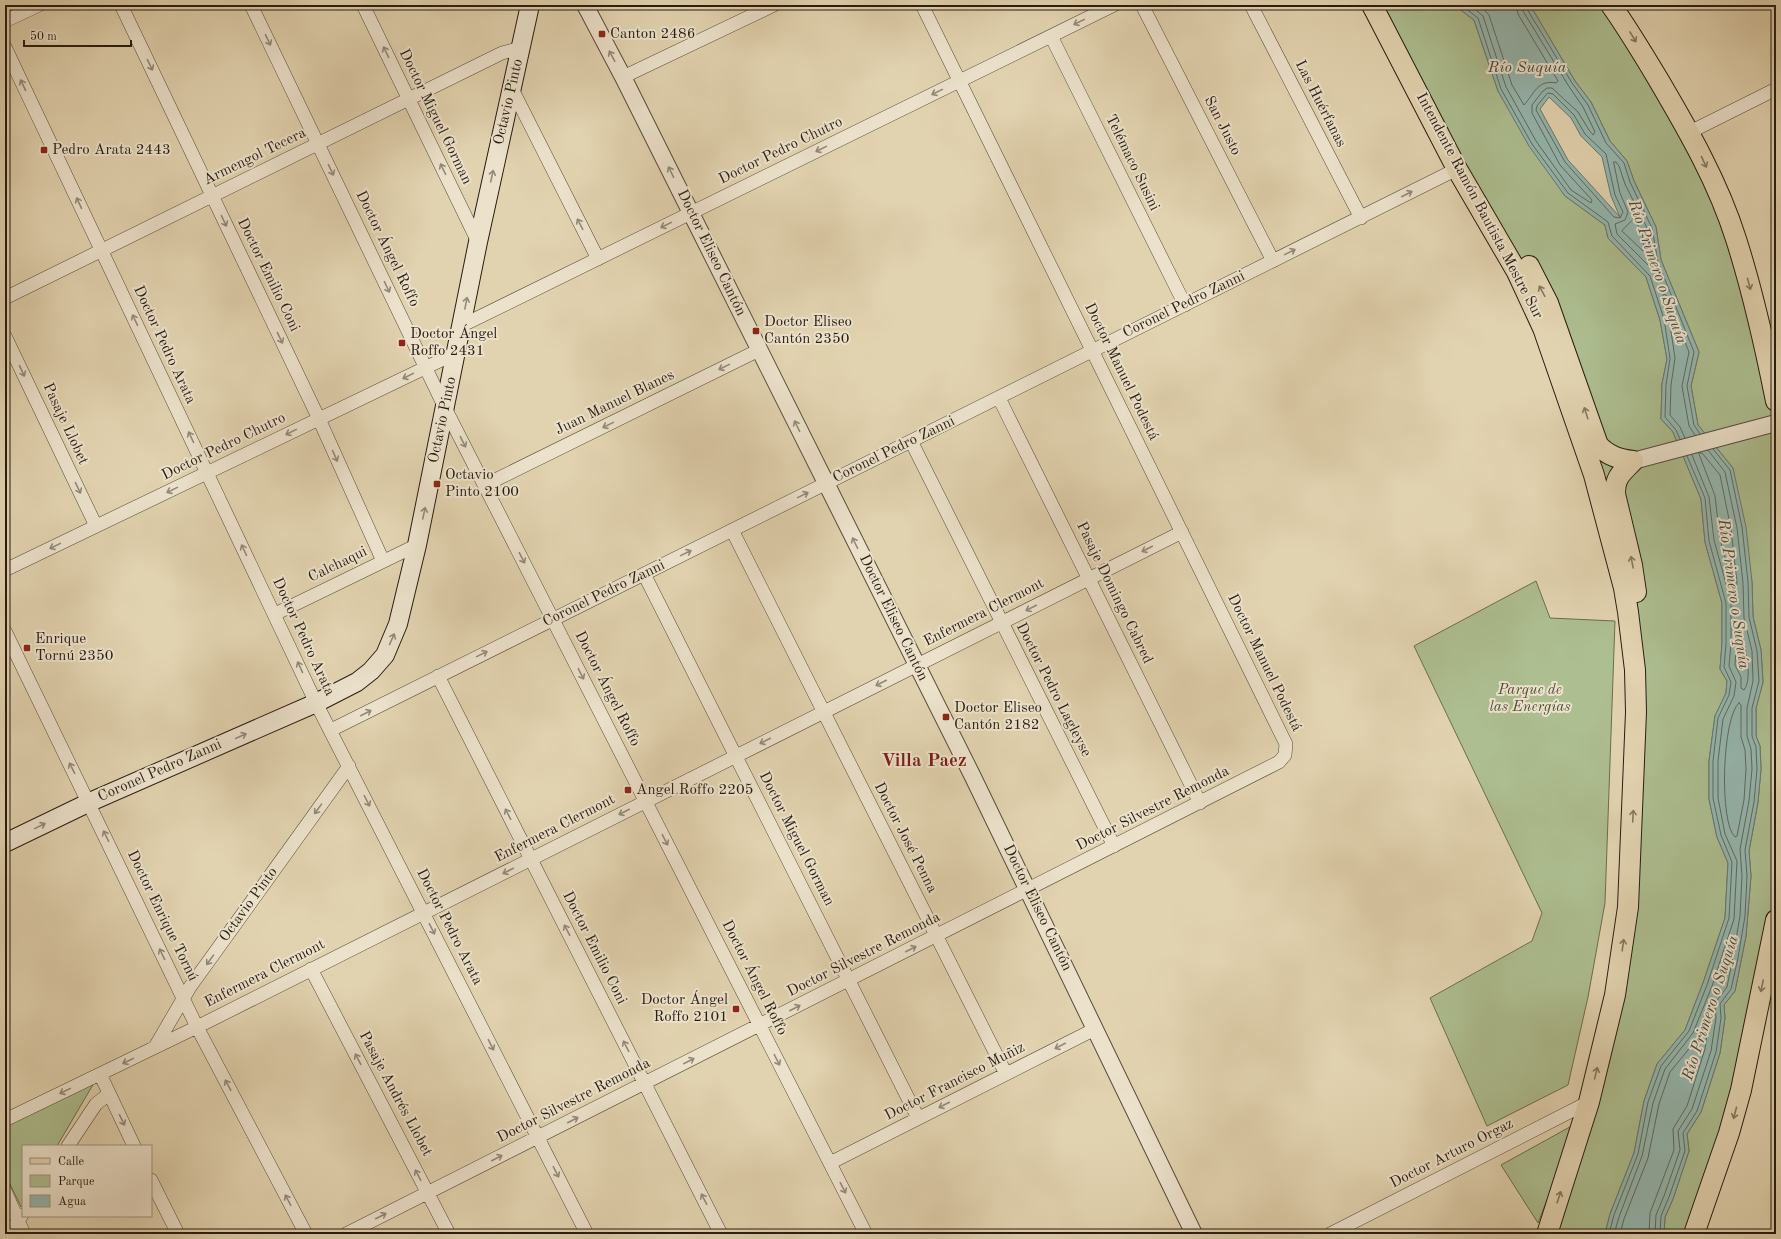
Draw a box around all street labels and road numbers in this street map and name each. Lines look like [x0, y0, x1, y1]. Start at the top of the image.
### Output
street label: Doctor Miguel Gorman [396, 47, 474, 187]
street label: Octavio Pinto [492, 57, 526, 147]
street label: Las Huérfanas [1292, 58, 1348, 150]
street label: Intendente Ramón Bautista Mestre Sur [1413, 91, 1545, 321]
street label: San Justo [1201, 94, 1243, 158]
street label: Telémaco Susini [1102, 112, 1162, 214]
street label: Doctor Pedro Chutro [717, 115, 845, 187]
street label: Armengol Tecera [201, 125, 309, 188]
street label: Doctor Ángel Roffo [352, 187, 424, 309]
street label: Doctor Eliseo Cantón [674, 187, 748, 319]
street label: Doctor Emilio Coni [234, 216, 302, 334]
street label: Coronel Pedro Zanni [1121, 269, 1247, 341]
street label: Doctor Pedro Arata [130, 284, 198, 407]
street label: Doctor Manuel Podestá [1081, 301, 1161, 444]
street label: Juan Manuel Blanes [553, 368, 677, 438]
street label: Octavio Pinto [427, 375, 459, 465]
street label: Pasaje Llobet [40, 381, 90, 467]
street label: Doctor Pedro Chutro [160, 411, 288, 483]
street label: Coronel Pedro Zanni [831, 414, 957, 486]
street label: Pasaje Domingo Cabred [1073, 520, 1155, 666]
street label: Calchaqui [306, 544, 370, 586]
street label: Doctor Eliseo Cantón [856, 552, 930, 684]
street label: Coronel Pedro Zanni [541, 558, 667, 630]
street label: Doctor Pedro Arata [269, 576, 337, 699]
street label: Enfermera Clermont [921, 576, 1047, 650]
street label: Doctor Manuel Podestá [1224, 592, 1304, 735]
street label: Doctor Pedro Lagleyse [1013, 620, 1093, 760]
street label: Doctor Ángel Roffo [571, 628, 645, 749]
street label: Coronel Pedro Zanni [96, 737, 224, 805]
street label: Doctor Silvestre Remonda [1074, 764, 1232, 854]
street label: Doctor Miguel Gorman [756, 769, 836, 909]
street label: Doctor José Penna [871, 780, 940, 896]
street label: Enfermera Clermont [492, 792, 618, 866]
street label: Doctor Eliseo Cantón [1000, 842, 1074, 974]
street label: Doctor Enrique Tornú [124, 848, 200, 984]
street label: Octavio Pinto [217, 865, 281, 945]
street label: Doctor Pedro Arata [413, 866, 485, 988]
street label: Doctor Emilio Coni [559, 889, 629, 1007]
street label: Doctor Silvestre Remonda [785, 910, 943, 1000]
street label: Doctor Ángel Roffo [718, 917, 792, 1038]
street label: Enfermera Clermont [202, 937, 328, 1011]
street label: Pasaje Andrés Llobet [356, 1029, 434, 1159]
street label: Doctor Francisco Muñiz [882, 1040, 1028, 1124]
street label: Doctor Silvestre Remonda [495, 1056, 653, 1146]
street label: Doctor Arturo Orgaz [1388, 1116, 1516, 1192]

